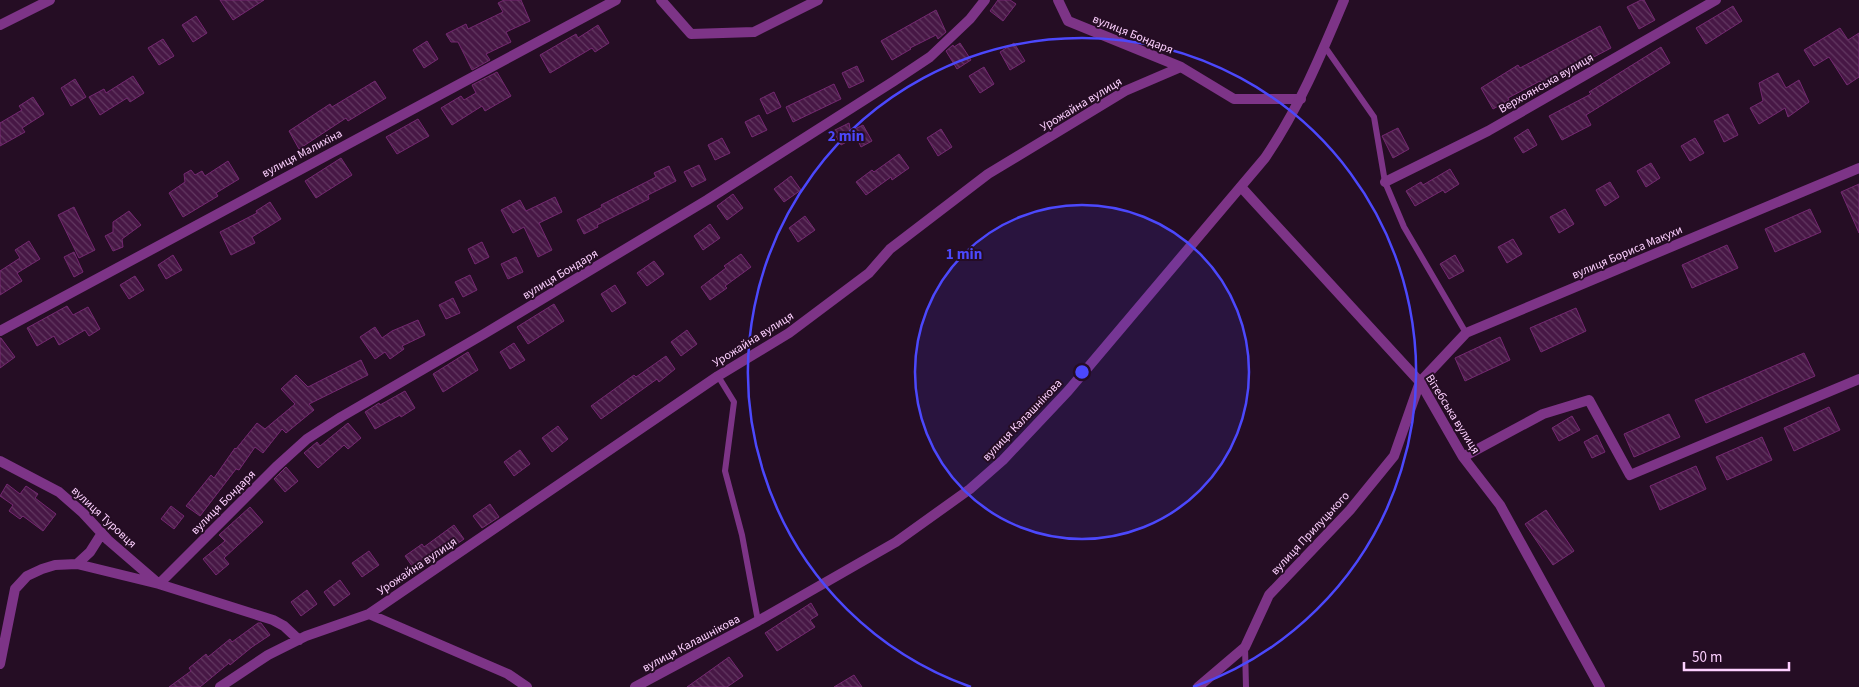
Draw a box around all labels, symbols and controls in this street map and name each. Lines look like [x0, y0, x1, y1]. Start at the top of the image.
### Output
street label: вулиця Бондаря [1090, 11, 1176, 58]
street label: Верхоянська вулиця [1496, 49, 1597, 118]
street label: Урожайна вулиця [1037, 73, 1125, 136]
street label: вулиця Малихіна [259, 125, 346, 182]
text: 2 min [828, 126, 864, 147]
street label: вулиця Бориса Макухи [1569, 221, 1685, 283]
text: 1 min [946, 244, 982, 265]
street label: вулиця Бондаря [519, 245, 601, 304]
street label: Урожайна вулиця [709, 308, 797, 371]
centre of rings [1073, 363, 1091, 381]
street label: Вітебська вулиця [1421, 371, 1484, 457]
street label: вулиця Калашнікова [979, 375, 1066, 465]
street label: вулиця Бондаря [187, 466, 260, 539]
street label: вулиця Туровця [67, 483, 140, 552]
street label: вулиця Прилуцького [1267, 488, 1354, 579]
street label: Урожайна вулиця [374, 533, 460, 599]
street label: вулиця Калашнікова [639, 610, 743, 676]
scale bar [1684, 640, 1789, 672]
text: 50 m [1692, 647, 1722, 668]

